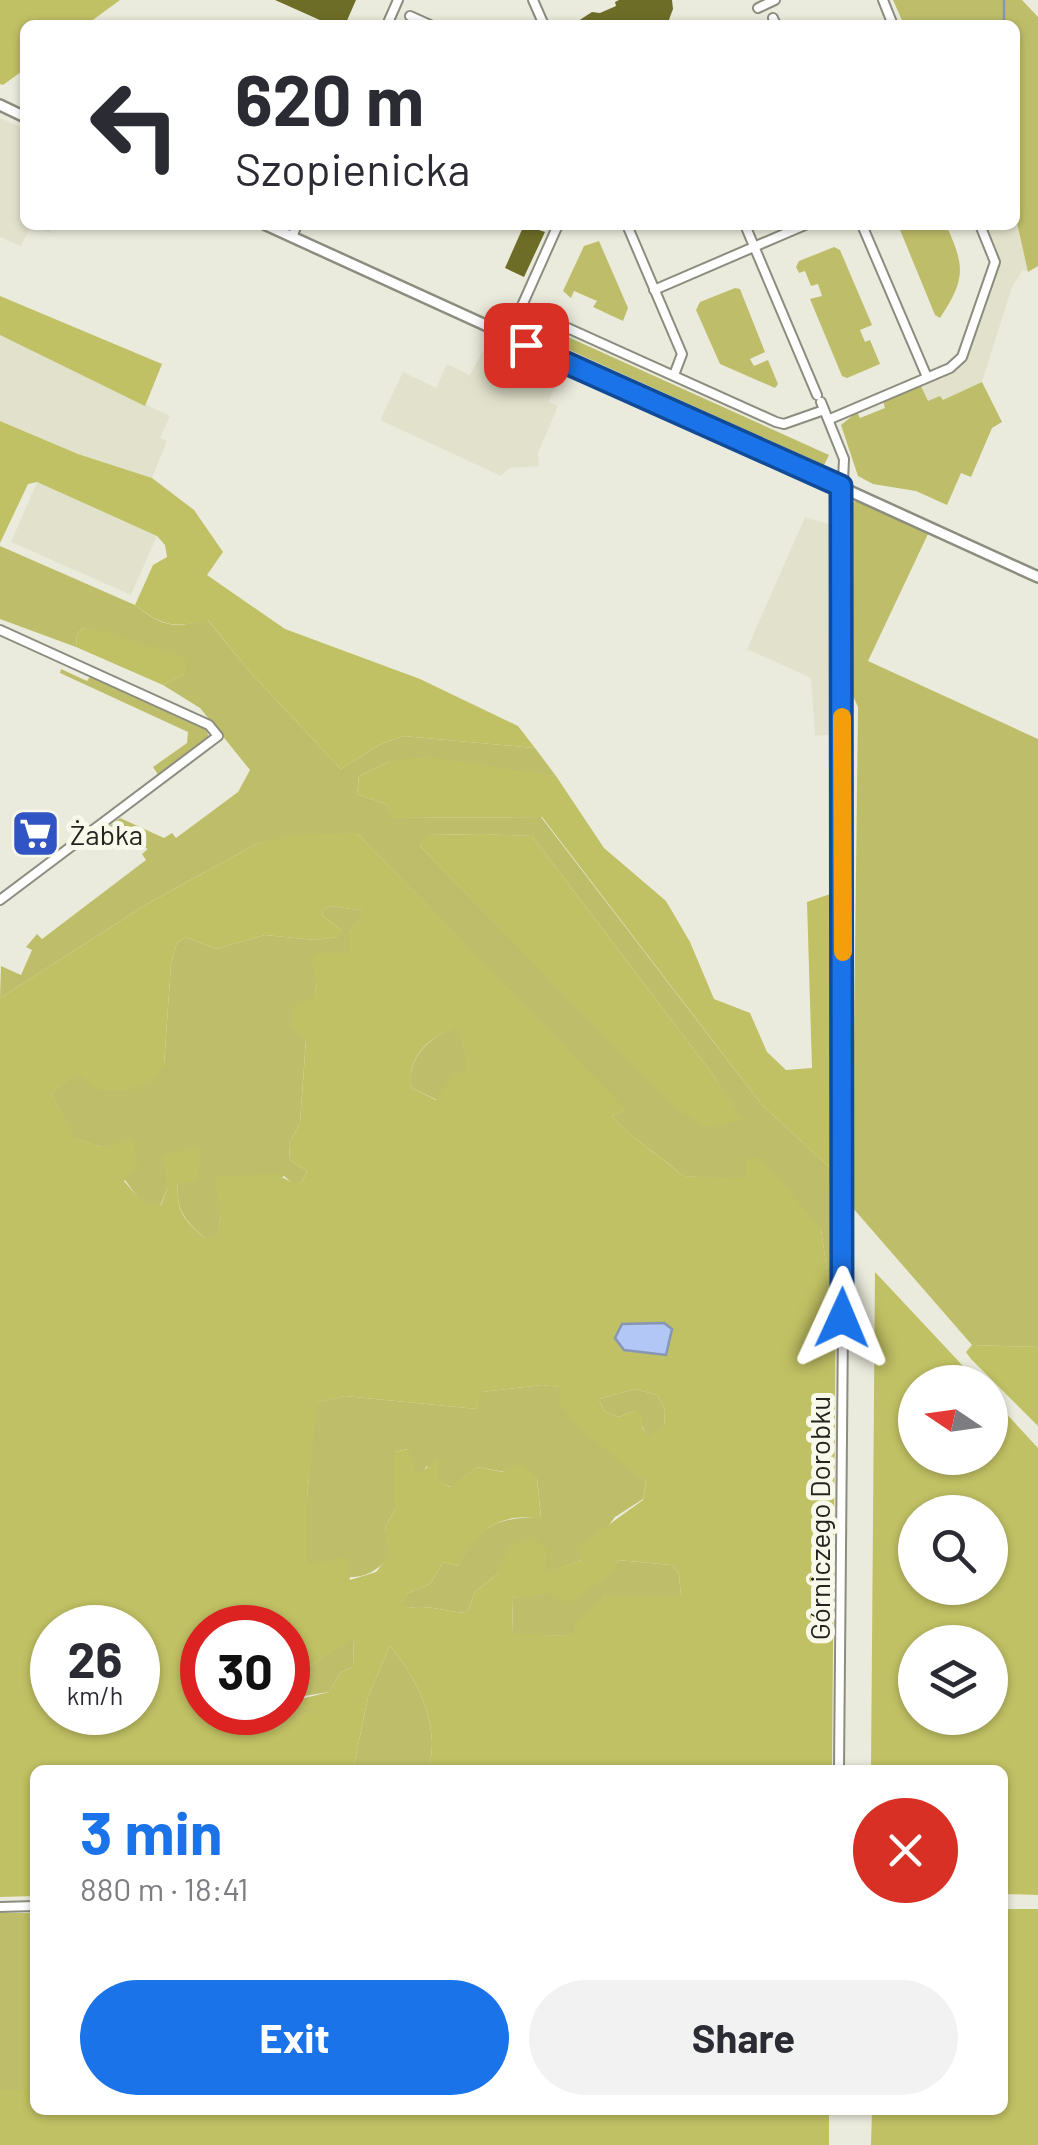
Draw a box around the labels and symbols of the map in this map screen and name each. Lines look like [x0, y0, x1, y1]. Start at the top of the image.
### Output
pin [484, 303, 569, 388]
supermarket icon: Żabka [9, 808, 61, 860]
place label: Żabka [70, 817, 143, 851]
position arrow [790, 1266, 894, 1370]
north arrow [898, 1365, 1008, 1475]
street label: Górniczego Dorobku [802, 1396, 836, 1640]
speed limit sign: 30 [180, 1605, 310, 1735]

